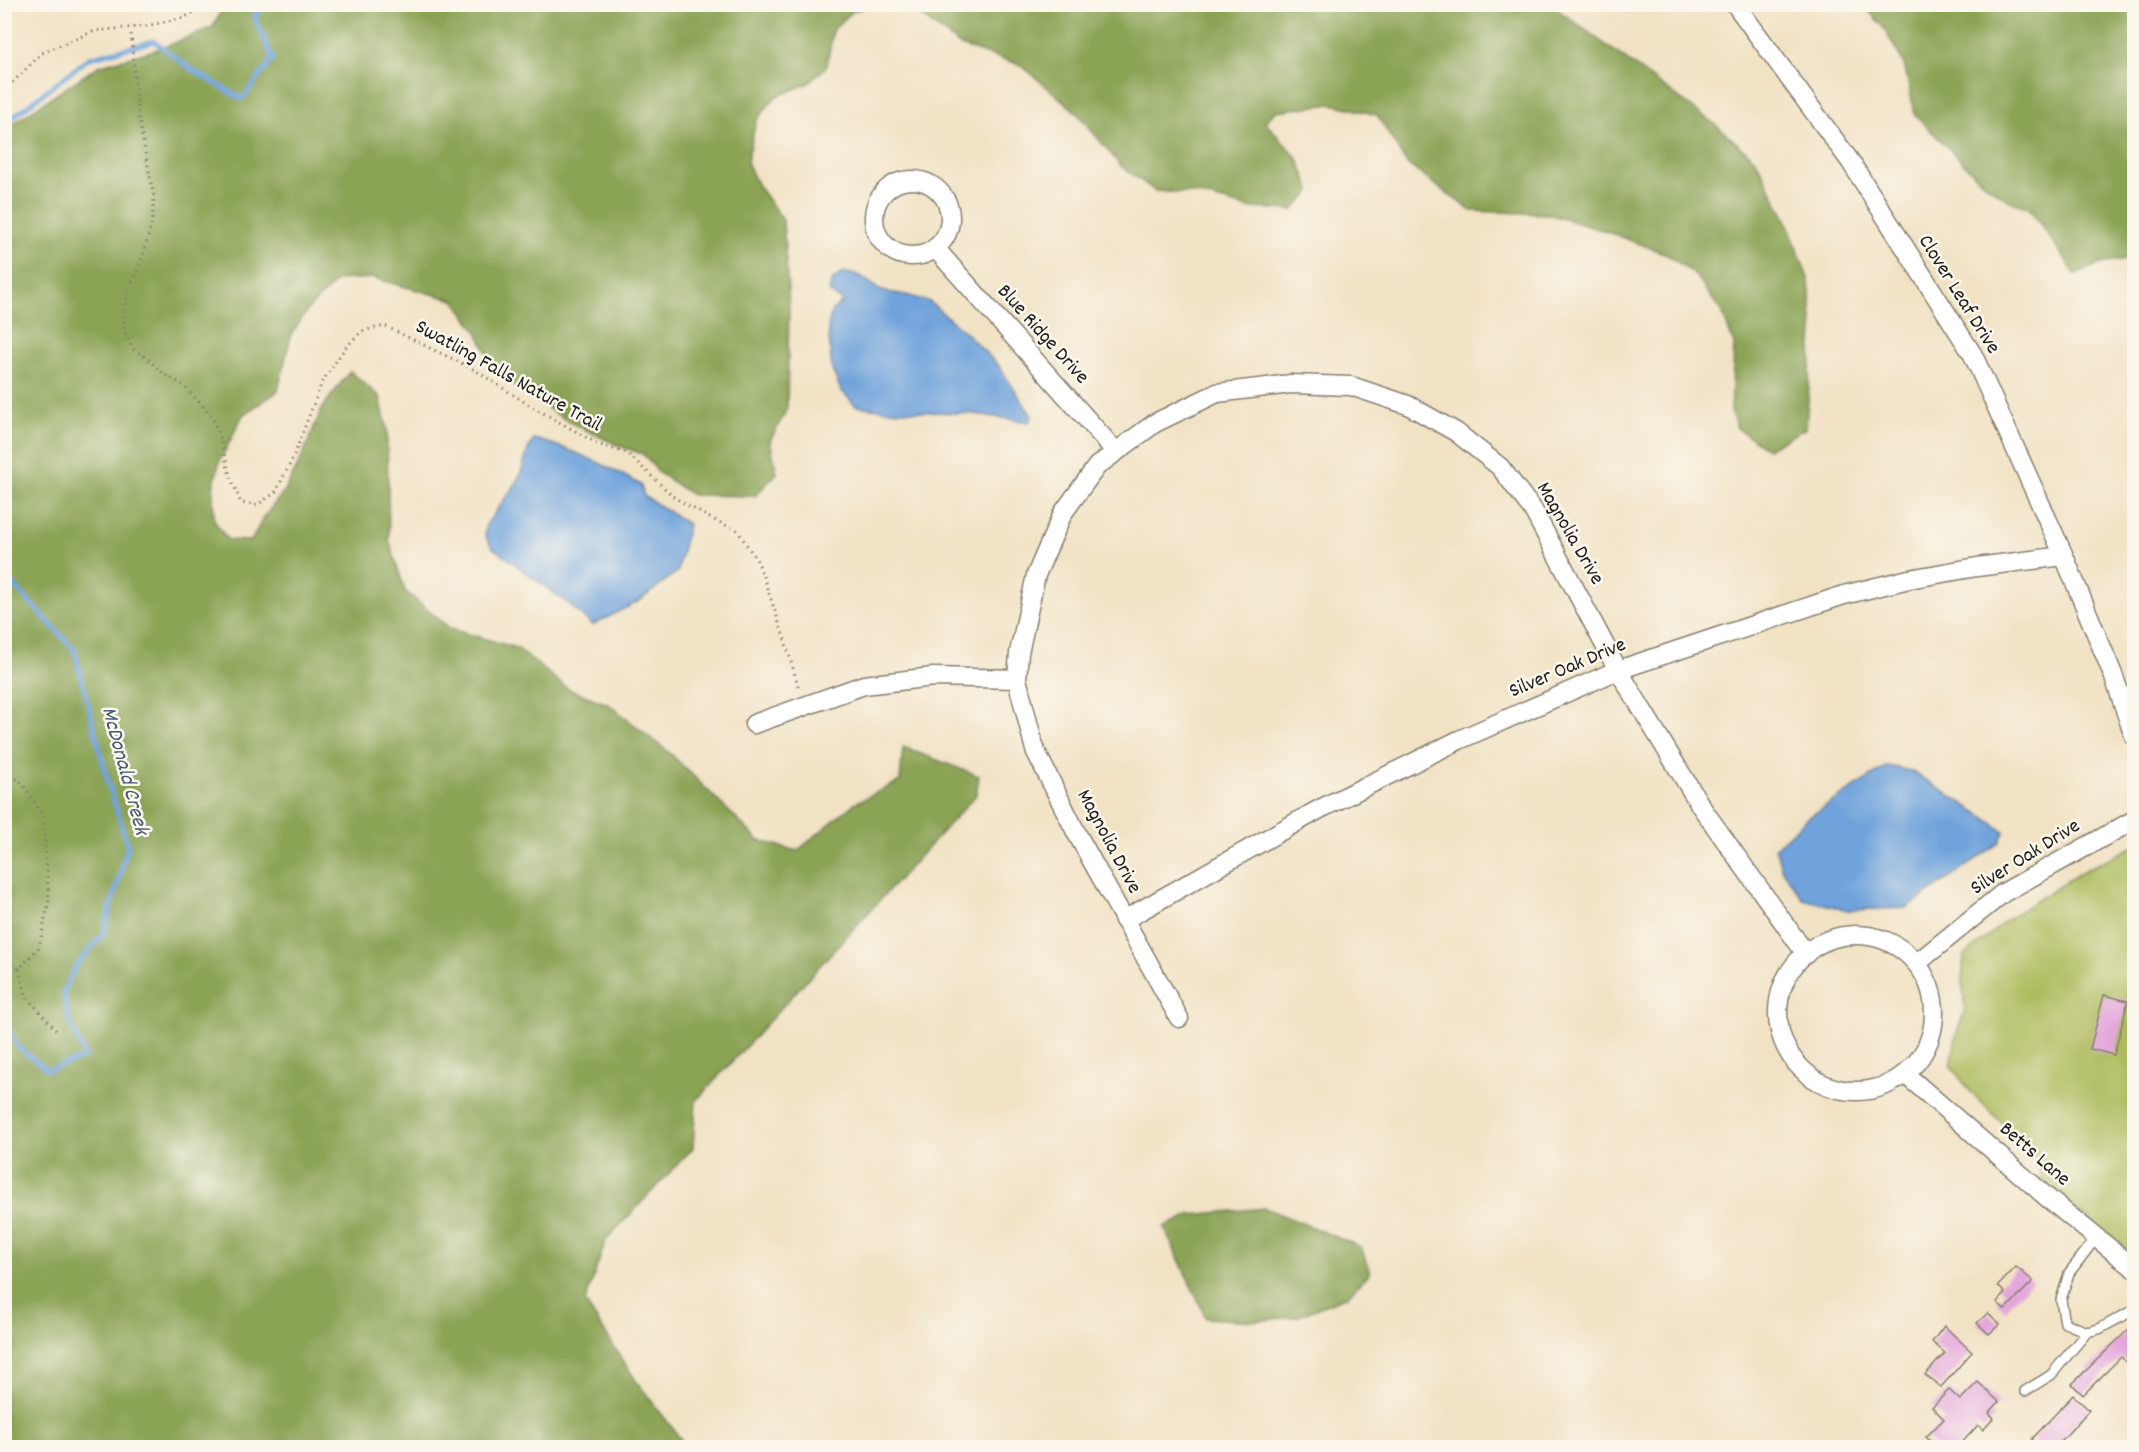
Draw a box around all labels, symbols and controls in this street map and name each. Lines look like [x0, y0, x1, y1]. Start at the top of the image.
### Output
street label: Clover Leaf Drive [1909, 230, 2007, 360]
street label: Blue Ridge Drive [989, 278, 1095, 392]
street label: Swatling Falls Nature Trail [409, 313, 607, 441]
street label: Magnolia Drive [1527, 477, 1611, 591]
street label: Silver Oak Drive [1505, 631, 1631, 707]
water label: McDonald Creek [92, 704, 156, 840]
street label: Magnolia Drive [1068, 784, 1148, 900]
street label: Silver Oak Drive [1965, 812, 2087, 904]
street label: Betts Lane [1992, 1116, 2076, 1194]

